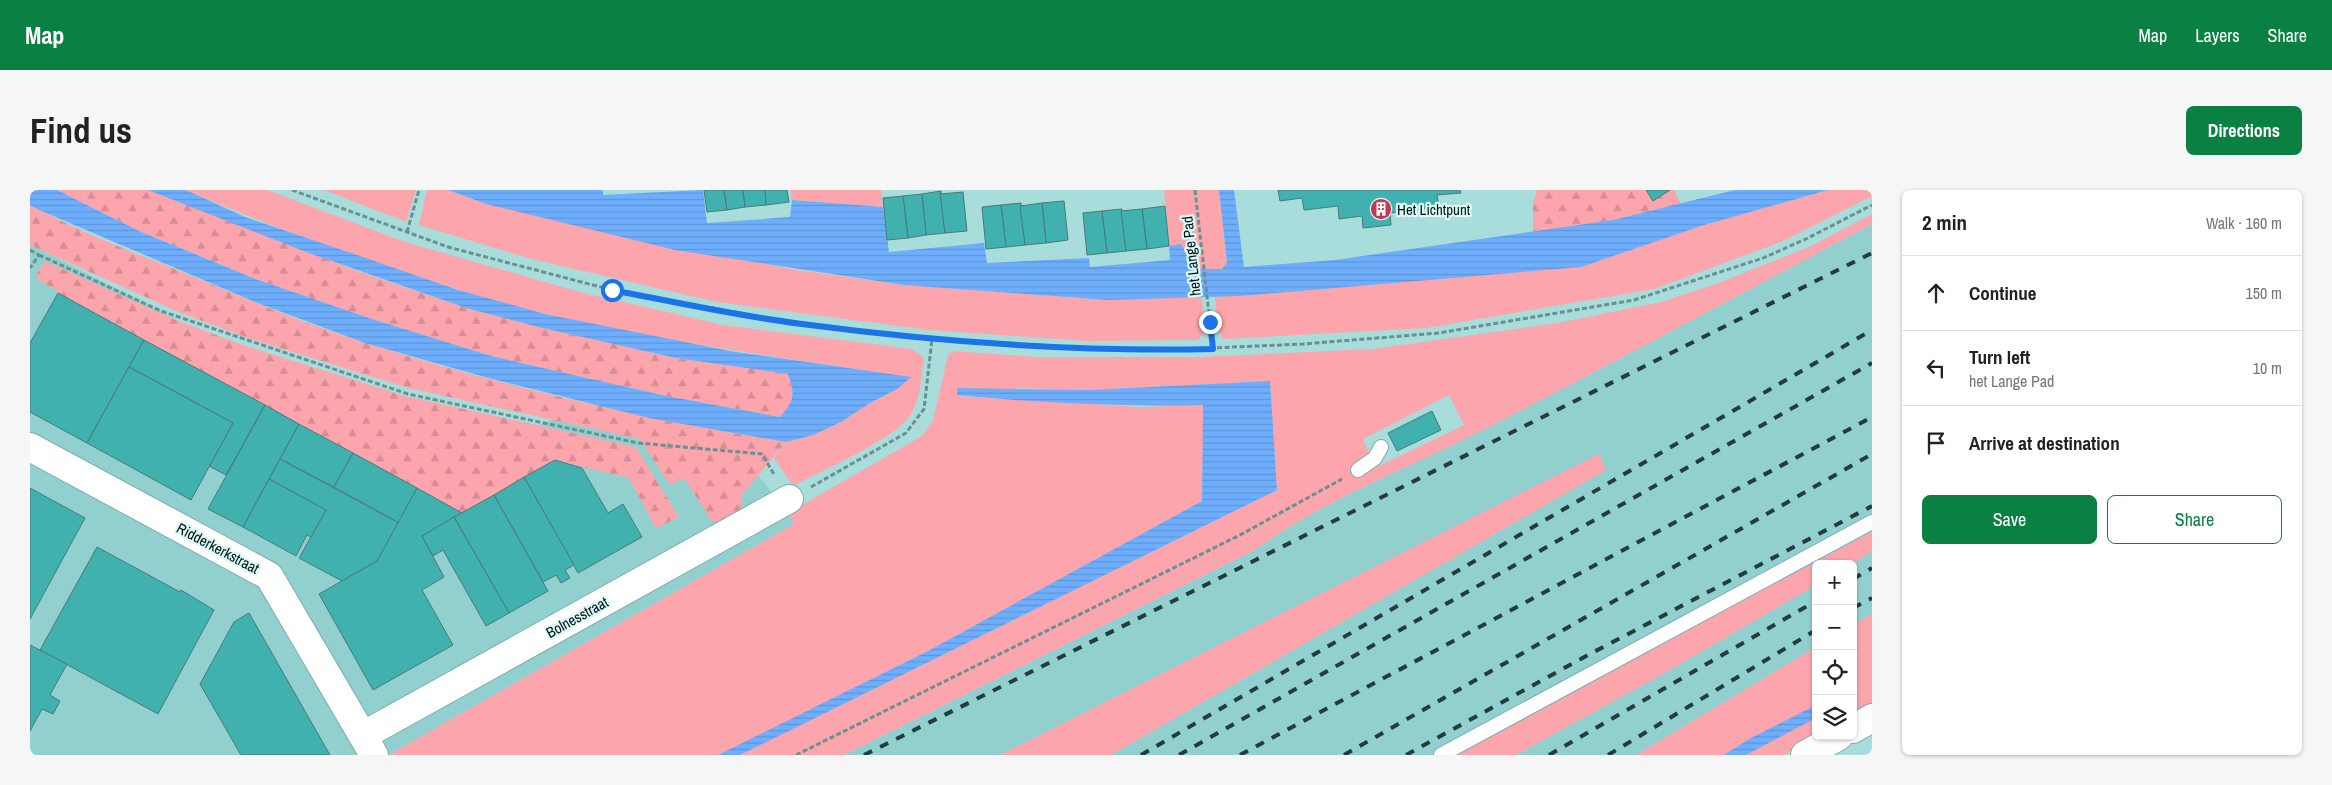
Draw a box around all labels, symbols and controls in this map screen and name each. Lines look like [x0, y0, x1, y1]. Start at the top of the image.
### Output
text: Map [25, 19, 64, 51]
text: Map [2139, 23, 2167, 48]
text: Layers [2195, 23, 2240, 48]
text: Share [2268, 23, 2307, 48]
button: Directions [2186, 106, 2302, 155]
text: Find us [30, 107, 132, 154]
building icon: Het Lichtpunt [1369, 197, 1393, 221]
place label: Het Lichtpunt [1397, 199, 1471, 220]
text: 2 min [1922, 208, 1967, 237]
text: Walk · 160 m [2206, 212, 2282, 234]
street label: het Lange Pad [1176, 215, 1206, 297]
route start [601, 279, 624, 302]
icon: ahead [1922, 279, 1950, 307]
text: Continue [1969, 280, 2037, 306]
text: 150 m [2246, 282, 2282, 304]
route end [1199, 311, 1222, 334]
text: Turn left [1969, 344, 2030, 370]
icon: left [1922, 354, 1950, 382]
text: 10 m [2253, 357, 2282, 379]
text: het Lange Pad [1969, 370, 2054, 392]
icon: arrive [1922, 429, 1950, 457]
text: Arrive at destination [1969, 430, 2120, 456]
button: Save [1922, 495, 2097, 544]
button: Share [2107, 495, 2282, 544]
street label: Ridderkerkstraat [173, 517, 264, 579]
map controls [1812, 560, 1857, 740]
button: + [1812, 560, 1857, 605]
street label: Bolnesstraat [542, 591, 612, 643]
button: − [1812, 605, 1857, 650]
button: locate [1812, 650, 1857, 695]
button: layers [1812, 695, 1857, 740]

